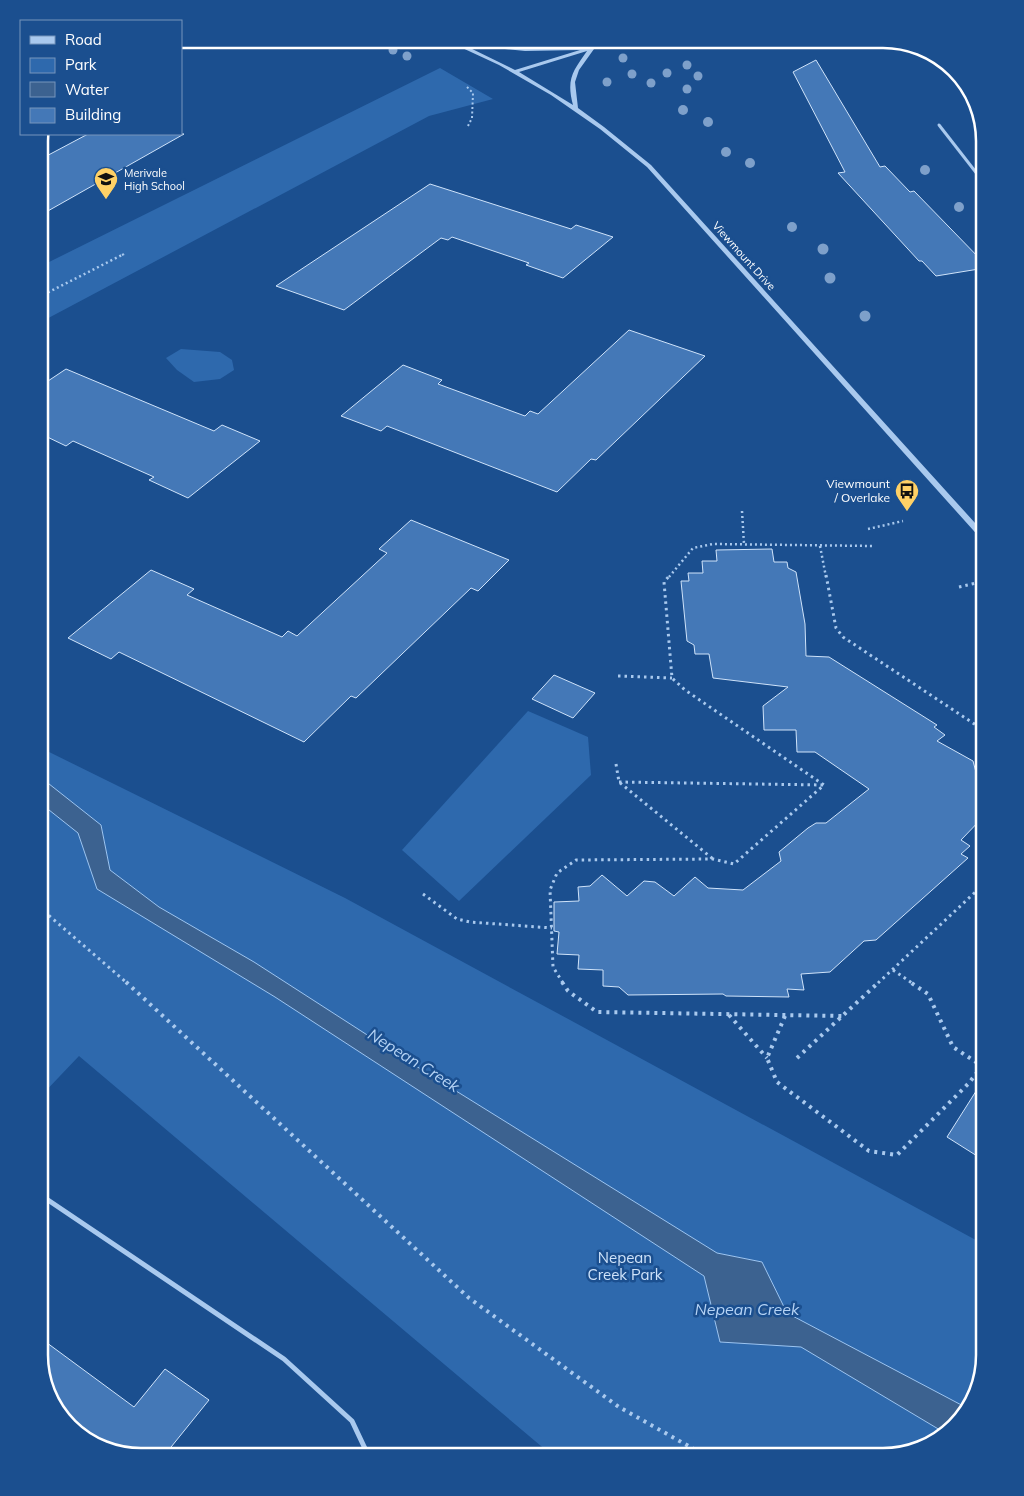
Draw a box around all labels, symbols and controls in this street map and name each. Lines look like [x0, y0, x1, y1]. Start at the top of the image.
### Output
legend [20, 20, 182, 135]
text: Road [65, 30, 102, 49]
text: Park [65, 55, 97, 74]
text: Water [65, 80, 109, 99]
text: Building [65, 105, 121, 124]
school or university icon: Merivale High School [93, 166, 119, 200]
place label: Merivale High School [124, 166, 185, 193]
street label: Viewmount Drive [709, 219, 779, 293]
place label: Viewmount / Overlake [826, 476, 890, 505]
bus stop icon: Viewmount / Overlake [894, 478, 920, 512]
water label: Nepean Creek [364, 1024, 464, 1097]
park label: Nepean Creek Park [587, 1248, 663, 1284]
water label: Nepean Creek [695, 1299, 800, 1319]

